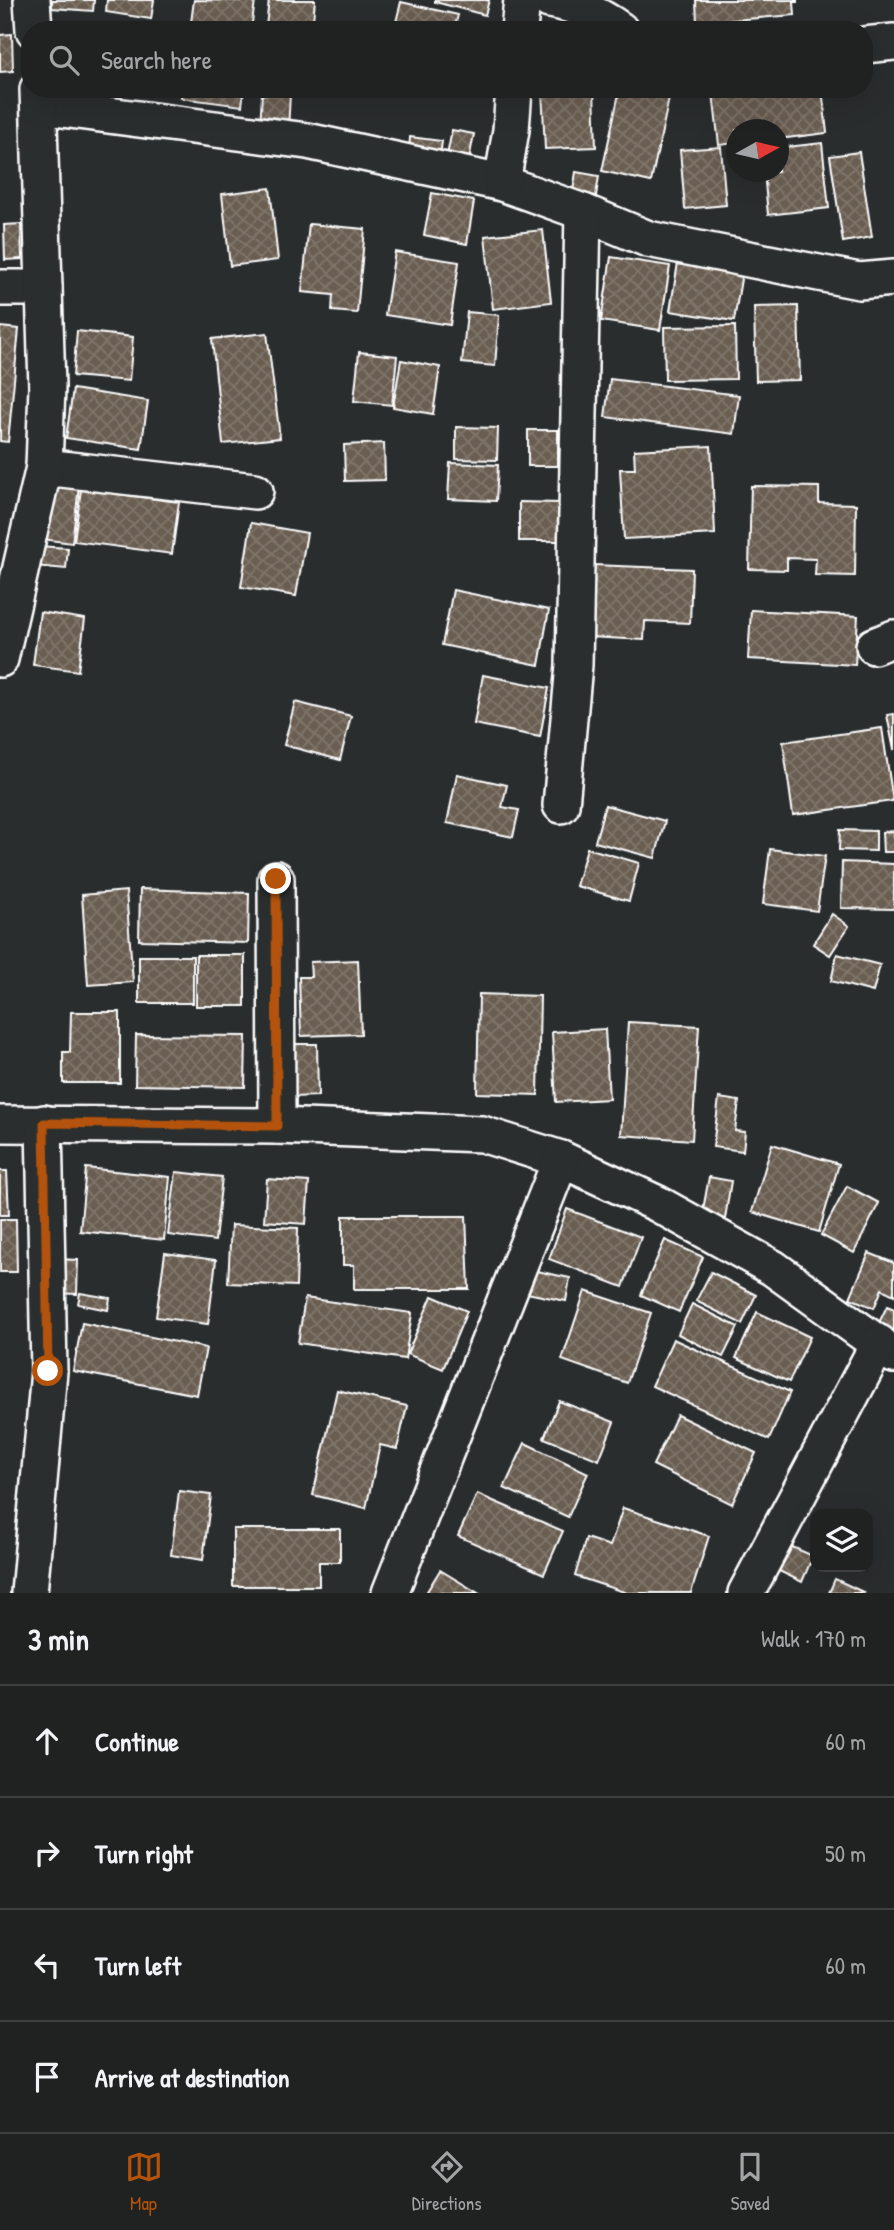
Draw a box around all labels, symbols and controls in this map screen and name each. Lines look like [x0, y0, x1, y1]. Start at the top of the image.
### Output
search box [21, 21, 873, 98]
icon: search [45, 41, 83, 79]
text: Search here [101, 42, 212, 77]
north arrow [726, 119, 789, 182]
route end [260, 863, 291, 894]
route start [32, 1355, 63, 1386]
map controls [810, 1509, 873, 1572]
button: layers [810, 1509, 873, 1572]
text: 3 min [28, 1619, 89, 1659]
text: Walk · 170 m [761, 1623, 866, 1654]
icon: ahead [28, 1722, 66, 1760]
text: Continue [95, 1724, 179, 1759]
text: 60 m [826, 1726, 866, 1757]
icon: right [28, 1834, 66, 1872]
text: Turn right [95, 1836, 193, 1871]
text: 50 m [825, 1838, 866, 1869]
icon: left [28, 1946, 66, 1984]
text: Turn left [95, 1948, 181, 1983]
text: 60 m [826, 1950, 866, 1981]
icon: arrive [28, 2058, 66, 2096]
text: Arrive at destination [95, 2060, 290, 2095]
tab: Map [125, 2148, 163, 2216]
tab: Directions [412, 2148, 482, 2216]
tab: Saved [731, 2148, 769, 2216]

